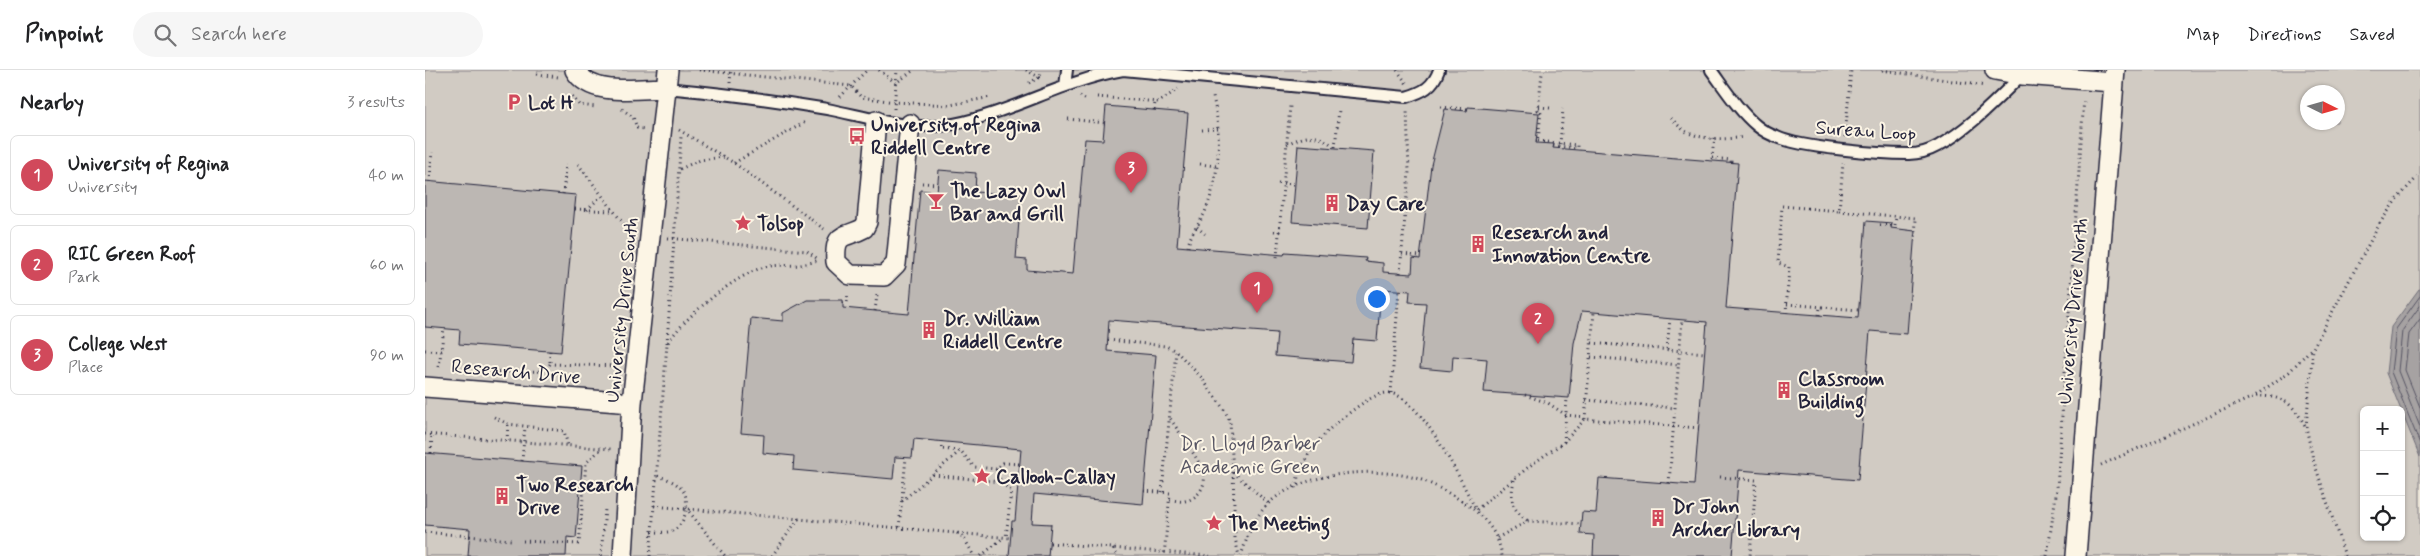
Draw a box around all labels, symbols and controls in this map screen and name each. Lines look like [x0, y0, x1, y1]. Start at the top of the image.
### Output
search box [133, 12, 483, 57]
text: Pinpoint [25, 19, 103, 50]
icon: search [151, 21, 179, 49]
text: Search here [191, 22, 287, 47]
text: Map [2187, 23, 2220, 47]
text: Directions [2248, 23, 2322, 47]
text: Saved [2350, 23, 2395, 47]
north arrow [2300, 85, 2345, 130]
text: Nearby [20, 89, 84, 117]
place label: Lot H [528, 90, 574, 117]
text: 3 results [347, 92, 405, 113]
parking icon: Lot H [504, 92, 524, 112]
place label: University of Regina Riddell Centre [871, 112, 1041, 162]
street label: Sureau Loop [1815, 115, 1917, 148]
bus stop icon: University of Regina Riddell Centre [847, 126, 867, 146]
text: University of Regina [68, 152, 229, 177]
pin: 3 [1115, 152, 1147, 193]
text: 1 [33, 165, 41, 186]
text: 40 m [368, 165, 404, 186]
text: University [68, 177, 138, 198]
place label: The Lazy Owl Bar and Grill [950, 178, 1066, 228]
bar icon: The Lazy Owl Bar and Grill [926, 191, 946, 211]
place label: Day Care [1346, 191, 1425, 218]
building icon: Day Care [1322, 193, 1342, 213]
place label: Tolsop [757, 211, 804, 238]
place icon: Tolsop [733, 213, 753, 233]
street label: University Drive South [599, 216, 646, 404]
street label: University Drive North [2052, 217, 2095, 406]
place label: Research and Innovation Centre [1492, 220, 1651, 270]
building icon: Research and Innovation Centre [1468, 234, 1488, 254]
text: RIC Green Roof [68, 242, 196, 267]
text: 2 [33, 255, 41, 276]
text: 60 m [370, 255, 404, 276]
text: Park [68, 267, 100, 288]
pin: 1 [1241, 272, 1273, 313]
your location [1364, 286, 1390, 312]
pin: 2 [1522, 303, 1554, 344]
place label: Dr. William Riddell Centre [943, 306, 1063, 356]
building icon: Dr. William Riddell Centre [919, 320, 939, 340]
text: College West [68, 332, 167, 357]
text: 3 [33, 345, 41, 366]
text: 90 m [370, 345, 404, 366]
street label: Research Drive [450, 353, 582, 392]
text: Place [68, 357, 103, 378]
place label: Classroom Building [1798, 366, 1885, 418]
building icon: Classroom Building [1774, 380, 1794, 400]
map controls [2360, 406, 2405, 541]
button: + [2360, 406, 2405, 451]
park label: Dr. Lloyd Barber Academic Green [1180, 431, 1320, 481]
button: − [2360, 451, 2405, 496]
place label: Callooh-Callay [996, 464, 1116, 491]
place icon: Callooh-Callay [972, 466, 992, 486]
place label: Two Research Drive [516, 472, 634, 522]
building icon: Two Research Drive [492, 486, 512, 506]
place label: Dr John Archer Library [1672, 494, 1800, 544]
button: locate [2360, 496, 2405, 541]
building icon: Dr John Archer Library [1648, 508, 1668, 528]
place label: The Meeting [1228, 511, 1330, 540]
place icon: The Meeting [1204, 513, 1224, 533]

